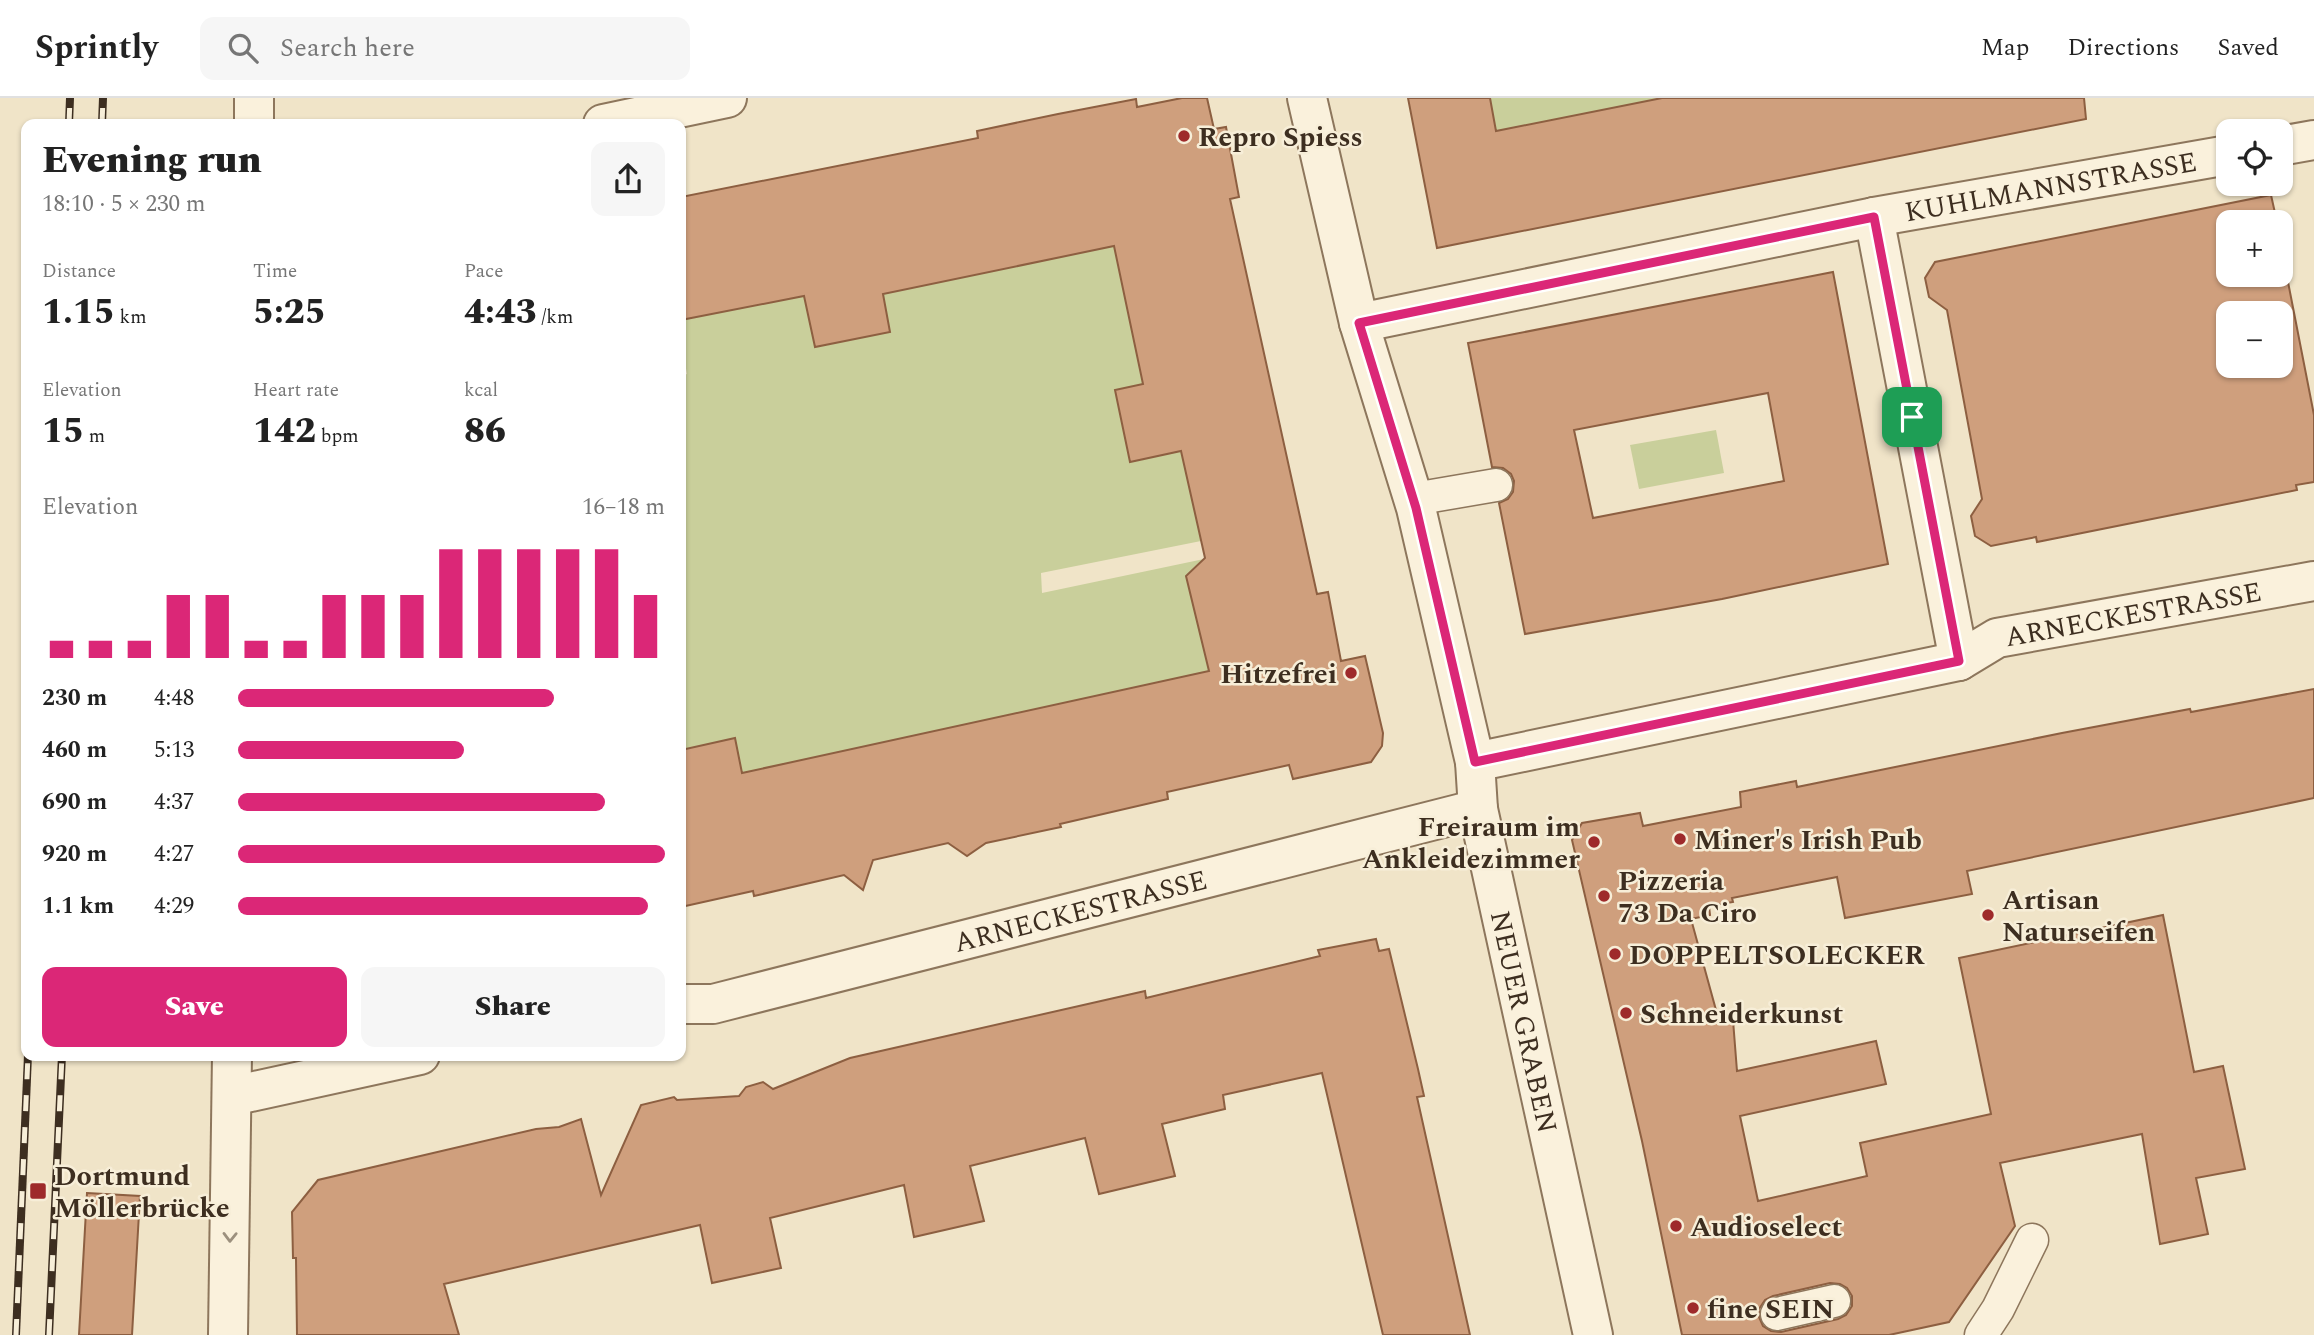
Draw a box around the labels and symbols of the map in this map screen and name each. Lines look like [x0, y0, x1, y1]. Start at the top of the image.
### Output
place label: Repro Spiess [1198, 116, 1363, 159]
marker: Repro Spiess [1176, 128, 1192, 144]
street label: KUHLMANNSTRASSE [1901, 141, 2200, 234]
pin [1882, 387, 1942, 447]
street label: ARNECKESTRASSE [2002, 571, 2265, 659]
place label: Hitzefrei [1220, 653, 1337, 696]
marker: Hitzefrei [1343, 665, 1359, 681]
place label: Freiraum im Ankleidezimmer [1362, 806, 1580, 881]
place label: Miner's Irish Pub [1694, 819, 1922, 862]
marker: Miner's Irish Pub [1672, 831, 1688, 847]
marker: Freiraum im Ankleidezimmer [1586, 834, 1602, 850]
street label: ARNECKESTRASSE [949, 859, 1212, 965]
place label: Pizzeria 73 Da Ciro [1618, 860, 1757, 935]
place label: Artisan Naturseifen [2002, 879, 2155, 954]
marker: Pizzeria 73 Da Ciro [1596, 888, 1612, 904]
street label: NEUER GRABEN [1478, 906, 1568, 1137]
marker: Artisan Naturseifen [1980, 907, 1996, 923]
place label: DOPPELTSOLECKER [1629, 934, 1925, 977]
marker: DOPPELTSOLECKER [1607, 946, 1623, 962]
place label: Schneiderkunst [1640, 993, 1843, 1036]
marker: Schneiderkunst [1618, 1005, 1634, 1021]
place label: Dortmund Möllerbrücke [54, 1155, 230, 1230]
marker: Dortmund Möllerbrücke [28, 1181, 48, 1201]
place label: Audioselect [1690, 1206, 1842, 1249]
marker: Audioselect [1668, 1218, 1684, 1234]
one-way arrow [222, 1233, 238, 1243]
place label: fine SEIN [1707, 1288, 1834, 1331]
marker: fine SEIN [1685, 1300, 1701, 1316]

